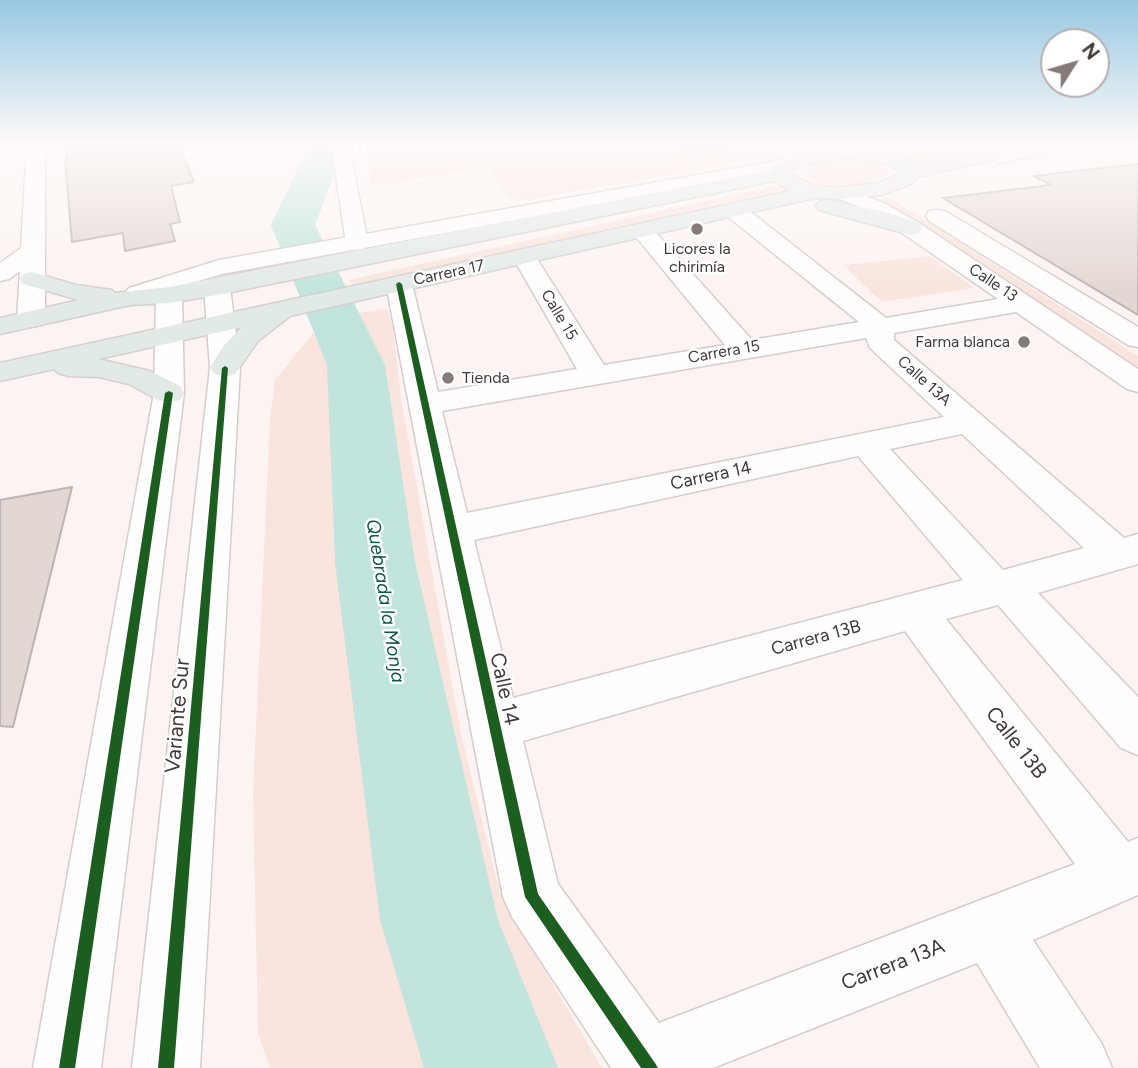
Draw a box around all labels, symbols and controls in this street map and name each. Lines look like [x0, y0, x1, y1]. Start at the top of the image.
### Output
north arrow [1040, 28, 1110, 98]
text: N [1077, 38, 1104, 64]
marker: Licores la chirimía [689, 221, 705, 237]
place label: Licores la chirimía [663, 239, 731, 277]
street label: Carrera 17 [412, 256, 486, 290]
street label: Calle 13 [965, 260, 1021, 306]
street label: Calle 15 [537, 286, 581, 344]
place label: Farma blanca [915, 332, 1010, 352]
marker: Farma blanca [1016, 334, 1032, 350]
street label: Carrera 15 [687, 336, 761, 368]
street label: Calle 13A [893, 352, 955, 410]
place label: Tienda [462, 368, 510, 388]
marker: Tienda [440, 370, 456, 386]
street label: Carrera 14 [668, 457, 754, 495]
water label: Quebrada la Monja [361, 518, 409, 684]
street label: Carrera 13B [769, 616, 863, 660]
street label: Calle 14 [484, 650, 524, 728]
street label: Variante Sur [160, 658, 196, 774]
street label: Calle 13B [980, 702, 1052, 784]
street label: Carrera 13A [838, 934, 948, 996]

